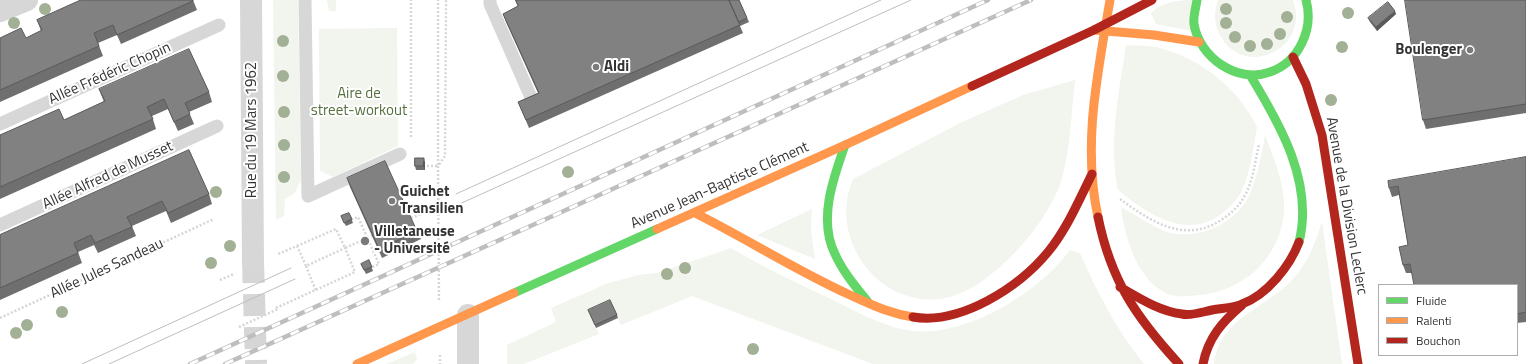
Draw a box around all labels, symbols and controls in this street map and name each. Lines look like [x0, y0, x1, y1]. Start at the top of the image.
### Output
street label: Allée Frédéric Chopin [46, 39, 174, 109]
place label: Boulenger [1395, 41, 1462, 59]
marker: Boulenger [1465, 45, 1475, 55]
place label: Aldi [604, 58, 629, 76]
street label: Rue du 19 Mars 1962 [243, 62, 261, 198]
marker: Aldi [591, 62, 601, 72]
park label: Aire de street-workout [311, 85, 407, 120]
street label: Avenue de la Division Leclerc [1321, 116, 1371, 296]
street label: Allée Alfred de Musset [40, 138, 176, 214]
street label: Avenue Jean-Baptiste Clément [628, 139, 812, 233]
place label: Guichet Transilien [400, 183, 463, 218]
marker: Guichet Transilien [387, 196, 397, 206]
place label: Villetaneuse - Université [374, 223, 455, 258]
street label: Allée Jules Sandeau [48, 235, 166, 303]
marker: Villetaneuse - Université [359, 235, 371, 247]
legend [1378, 284, 1518, 356]
text: Fluide [1416, 291, 1447, 310]
text: Ralenti [1416, 311, 1451, 330]
text: Bouchon [1416, 331, 1461, 350]

